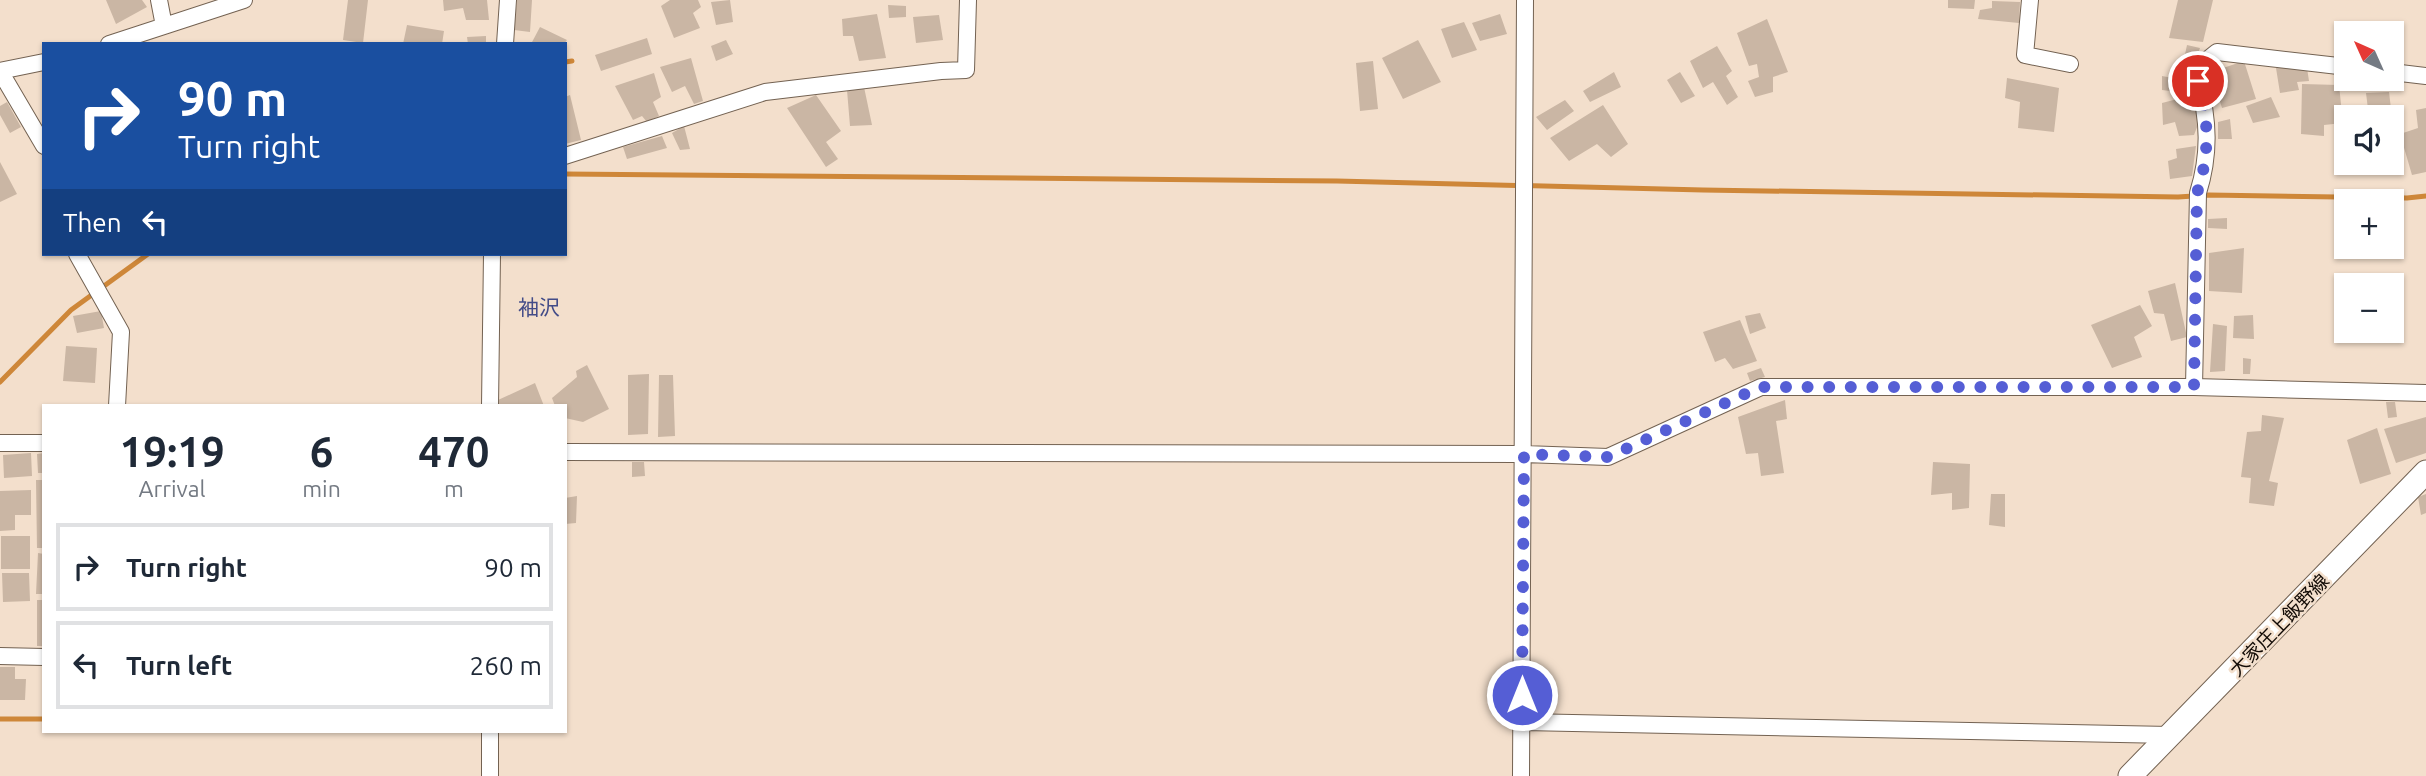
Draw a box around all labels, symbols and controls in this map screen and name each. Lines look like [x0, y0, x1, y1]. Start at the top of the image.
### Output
north arrow [2334, 21, 2404, 91]
map controls [2334, 21, 2404, 343]
pin [2168, 51, 2228, 111]
icon: arrive [2179, 62, 2217, 100]
icon: right [63, 70, 154, 161]
text: 90 m [178, 70, 287, 125]
button: sound [2334, 105, 2404, 175]
text: Turn right [178, 128, 320, 164]
button: + [2334, 189, 2404, 259]
icon: left [136, 203, 174, 241]
text: Then [63, 208, 122, 237]
button: − [2334, 273, 2404, 343]
district label: 袖沢 [518, 295, 560, 319]
text: 19:19 [120, 428, 225, 475]
text: 6 [310, 428, 333, 475]
text: 470 [418, 428, 489, 475]
text: Arrival [139, 476, 206, 501]
text: min [302, 476, 341, 501]
text: m [444, 476, 464, 501]
icon: right [67, 548, 105, 586]
text: Turn right [126, 553, 247, 582]
text: 90 m [484, 553, 542, 582]
street label: 大家庄上飯野線 [2225, 570, 2333, 680]
icon: left [67, 646, 105, 684]
text: Turn left [126, 651, 232, 680]
text: 260 m [470, 651, 542, 680]
position arrow [1485, 658, 1559, 732]

